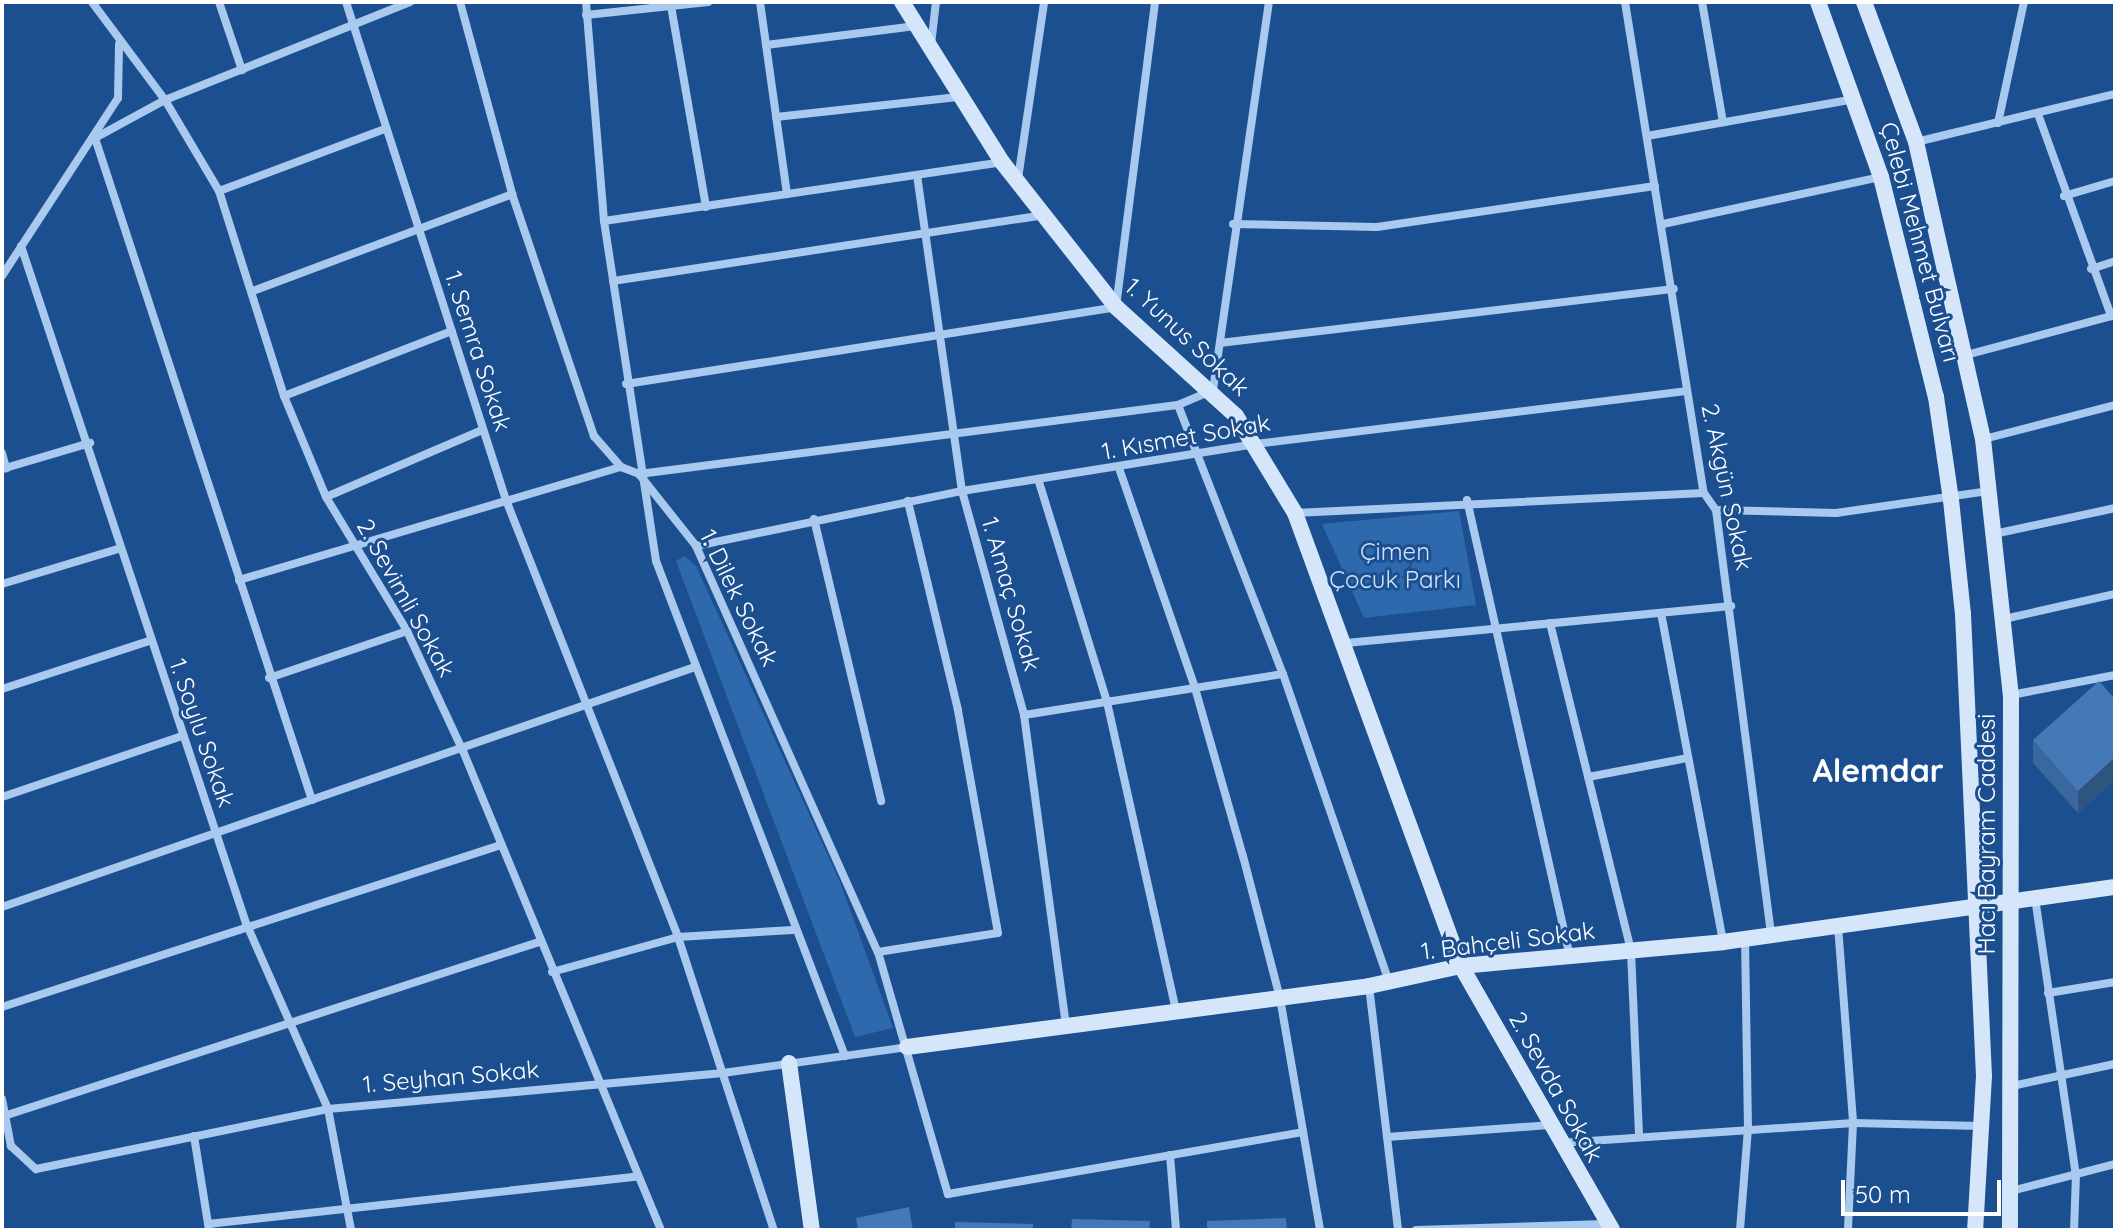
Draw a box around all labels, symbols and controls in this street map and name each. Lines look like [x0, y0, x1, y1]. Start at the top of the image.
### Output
street label: Çelebi Mehmet Bulvarı [1874, 119, 1966, 365]
street label: 1. Semra Sokak [439, 267, 517, 435]
street label: 1. Yunus Sokak [1119, 272, 1255, 402]
street label: 2. Akgün Sokak [1695, 401, 1759, 573]
street label: 1. Kısmet Sokak [1099, 408, 1273, 466]
street label: 2. Sevimli Sokak [351, 514, 461, 682]
street label: 1. Amaç Sokak [975, 514, 1047, 674]
street label: 1. Dilek Sokak [694, 525, 784, 671]
park label: Çimen Çocuk Parkı [1329, 538, 1461, 594]
street label: 1. Soylu Sokak [163, 655, 241, 811]
street label: Hacı Bayram Caddesi [1973, 714, 2001, 954]
district label: Alemdar [1812, 751, 1944, 789]
street label: 1. Bahçeli Sokak [1419, 916, 1597, 966]
street label: 2. Sevda Sokak [1503, 1007, 1609, 1167]
street label: 1. Seyhan Sokak [362, 1055, 540, 1099]
scale bar [1845, 1164, 2005, 1214]
text: 50 m [1855, 1179, 1911, 1209]

